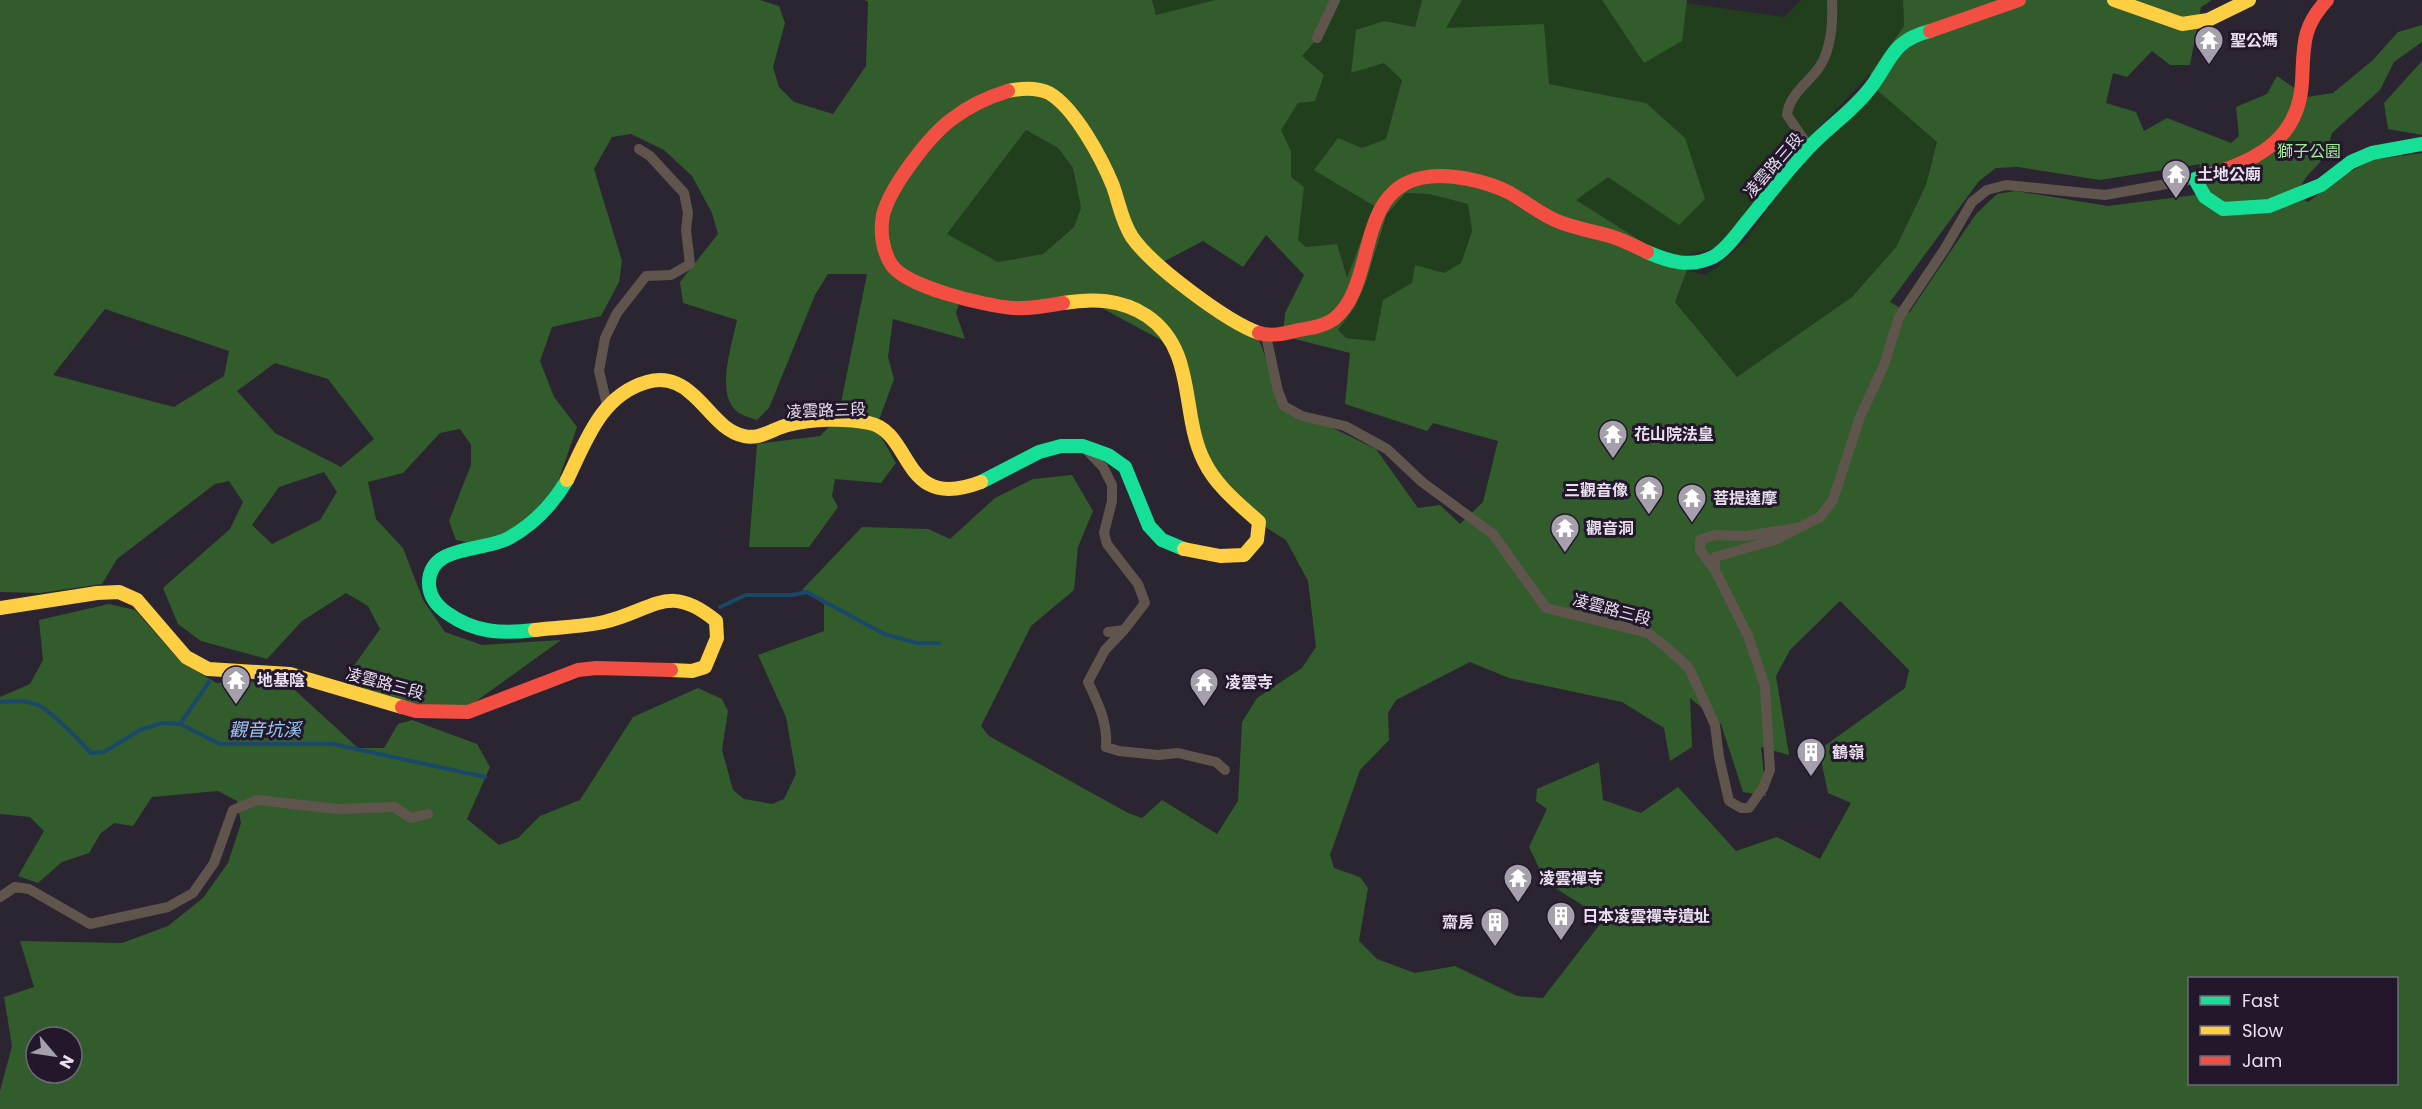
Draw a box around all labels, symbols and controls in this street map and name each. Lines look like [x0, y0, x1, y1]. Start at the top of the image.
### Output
temple icon: 聖公媽 [2193, 24, 2225, 66]
place label: 聖公媽 [2230, 29, 2278, 52]
street label: 凌雲路三段 [1738, 128, 1808, 203]
park label: 獅子公園 [2277, 140, 2341, 163]
temple icon: 土地公廟 [2160, 158, 2192, 200]
place label: 土地公廟 [2197, 163, 2261, 186]
street label: 凌雲路三段 [786, 398, 866, 423]
temple icon: 花山院法皇 [1597, 418, 1629, 460]
place label: 花山院法皇 [1634, 423, 1714, 446]
temple icon: 三觀音像 [1633, 474, 1665, 516]
place label: 三觀音像 [1564, 479, 1628, 502]
temple icon: 菩提達摩 [1676, 482, 1708, 524]
place label: 菩提達摩 [1713, 487, 1777, 510]
temple icon: 觀音洞 [1549, 512, 1581, 554]
place label: 觀音洞 [1586, 517, 1634, 540]
street label: 凌雲路三段 [1570, 588, 1653, 631]
street label: 凌雲路三段 [343, 662, 426, 705]
temple icon: 地基陰 [220, 664, 252, 706]
temple icon: 凌雲寺 [1188, 666, 1220, 708]
place label: 地基陰 [257, 669, 305, 692]
place label: 凌雲寺 [1225, 671, 1273, 694]
water label: 觀音坑溪 [229, 717, 304, 742]
building icon: 鶴嶺 [1795, 736, 1827, 778]
place label: 鶴嶺 [1832, 741, 1864, 764]
temple icon: 凌雲禪寺 [1502, 862, 1534, 904]
place label: 凌雲禪寺 [1539, 867, 1603, 890]
building icon: 日本凌雲禪寺遺址 [1545, 900, 1577, 942]
place label: 日本凌雲禪寺遺址 [1582, 905, 1710, 928]
building icon: 齋房 [1479, 906, 1511, 948]
place label: 齋房 [1442, 911, 1474, 934]
legend [2188, 977, 2398, 1085]
text: Fast [2242, 988, 2279, 1013]
text: Slow [2242, 1018, 2284, 1043]
north arrow [24, 1025, 84, 1085]
text: Jam [2242, 1048, 2282, 1073]
text: N [54, 1051, 80, 1073]

